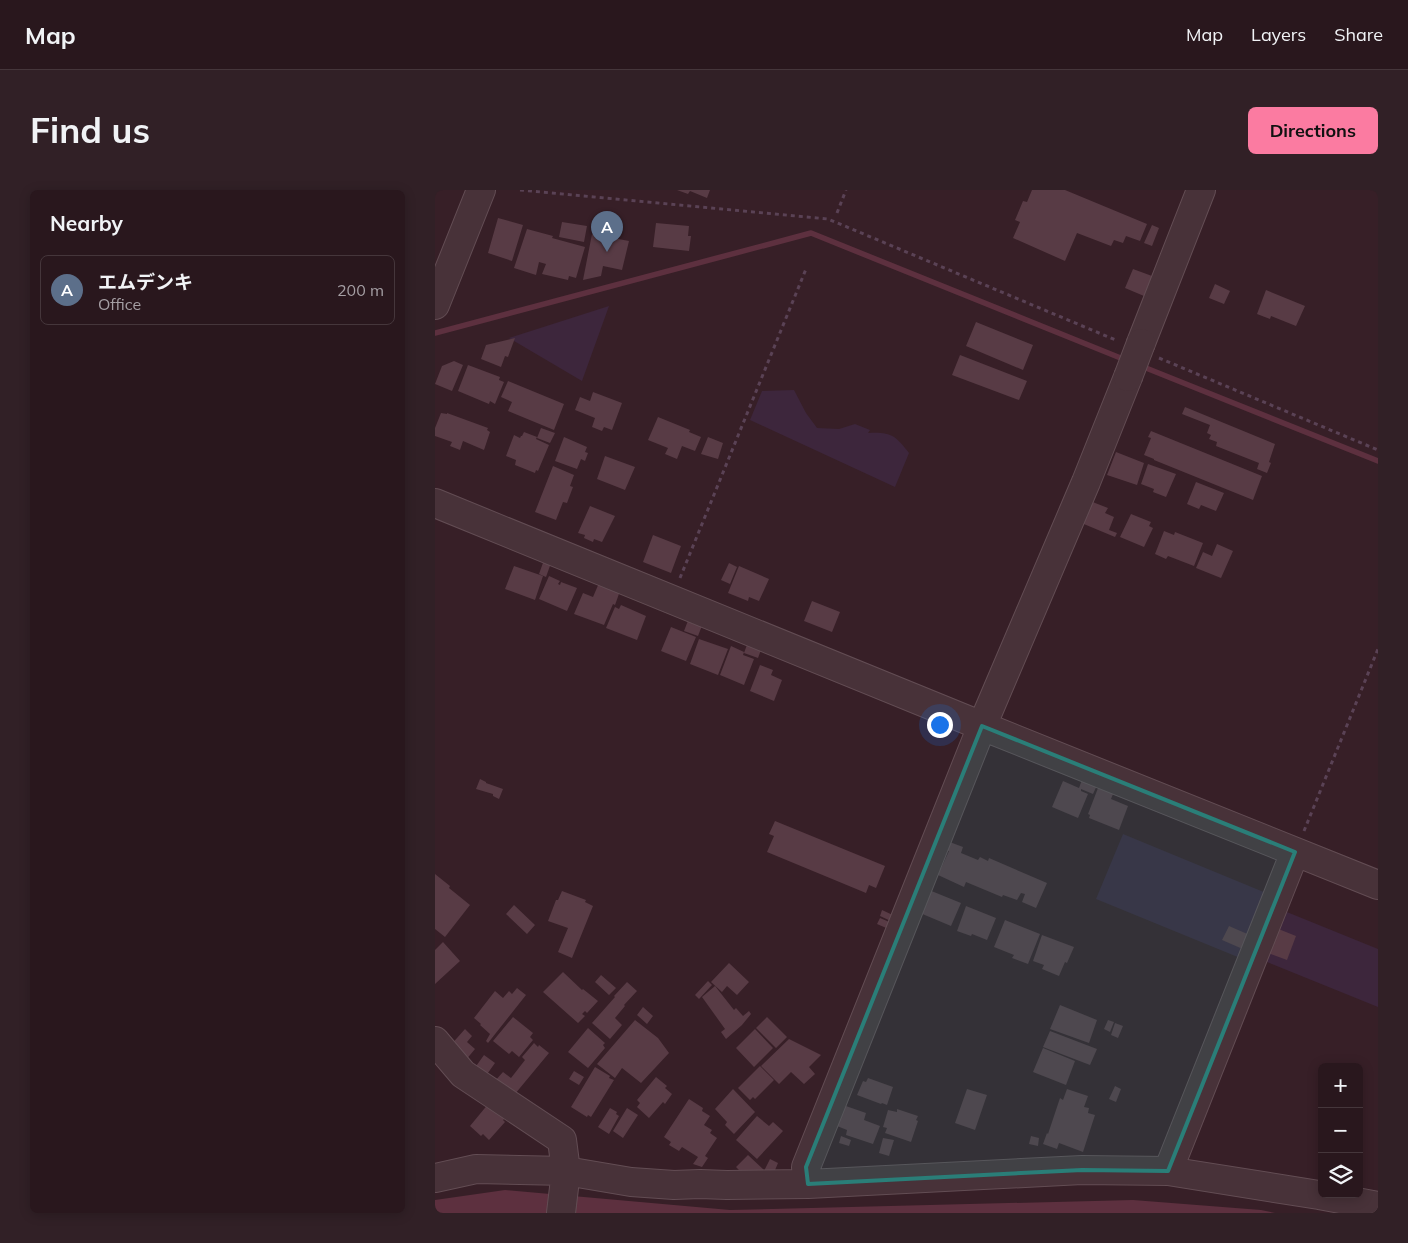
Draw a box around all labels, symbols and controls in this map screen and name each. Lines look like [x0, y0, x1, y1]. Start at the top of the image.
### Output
text: Map [25, 20, 76, 50]
text: Map [1186, 23, 1223, 46]
text: Layers [1251, 23, 1306, 46]
text: Share [1334, 23, 1383, 46]
button: Directions [1248, 107, 1378, 154]
text: Find us [30, 108, 150, 152]
text: Nearby [50, 210, 123, 236]
pin: A [591, 211, 623, 252]
text: エムデンキ [98, 270, 193, 294]
text: A [61, 280, 73, 300]
text: 200 m [337, 280, 384, 300]
text: Office [98, 294, 141, 314]
your location [927, 712, 953, 738]
map controls [1318, 1063, 1363, 1198]
button: + [1318, 1063, 1363, 1108]
button: − [1318, 1108, 1363, 1153]
button: layers [1318, 1153, 1363, 1198]

